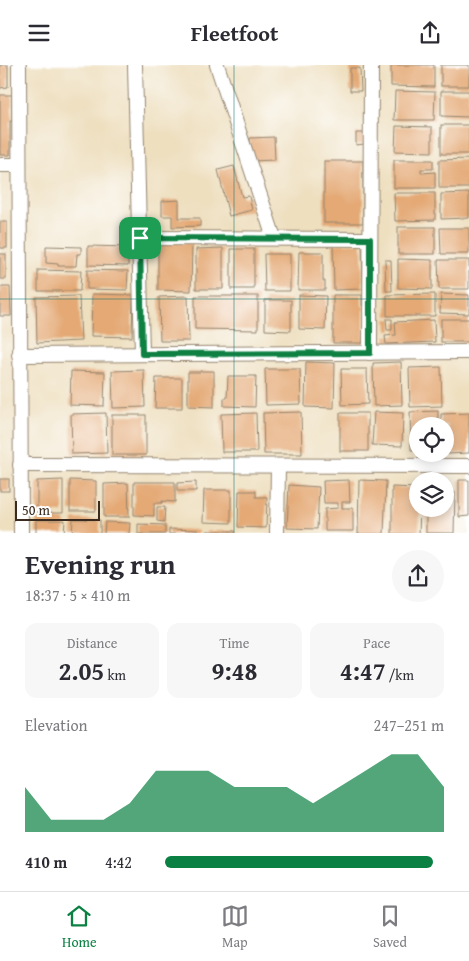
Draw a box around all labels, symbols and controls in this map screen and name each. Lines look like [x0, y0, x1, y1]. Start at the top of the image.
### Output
text: Fleetfoot [191, 17, 278, 49]
icon: menu [25, 19, 53, 47]
icon: share [416, 19, 444, 47]
pin [119, 217, 161, 259]
icon: arrive [126, 224, 154, 252]
map controls [409, 417, 454, 517]
button: locate [409, 417, 454, 462]
button: layers [409, 472, 454, 517]
scale bar [15, 498, 100, 522]
text: 50 m [22, 500, 50, 520]
text: Evening run [25, 543, 176, 584]
button: share [392, 550, 444, 602]
text: 18:37 · 5 × 410 m [25, 583, 130, 607]
text: Distance [67, 633, 117, 653]
text: Time [220, 633, 249, 653]
text: Pace [363, 633, 390, 653]
text: 2.05 [58, 653, 104, 689]
text: 9:48 [212, 653, 257, 689]
text: 4:47 [340, 653, 386, 689]
text: km [104, 665, 126, 685]
text: /km [386, 665, 414, 685]
text: Elevation [25, 713, 88, 737]
text: 247–251 m [374, 713, 444, 737]
text: 410 m [25, 850, 67, 874]
text: 4:42 [105, 850, 132, 874]
tab: Home [62, 902, 97, 952]
tab: Map [221, 902, 249, 952]
tab: Saved [373, 902, 407, 952]

